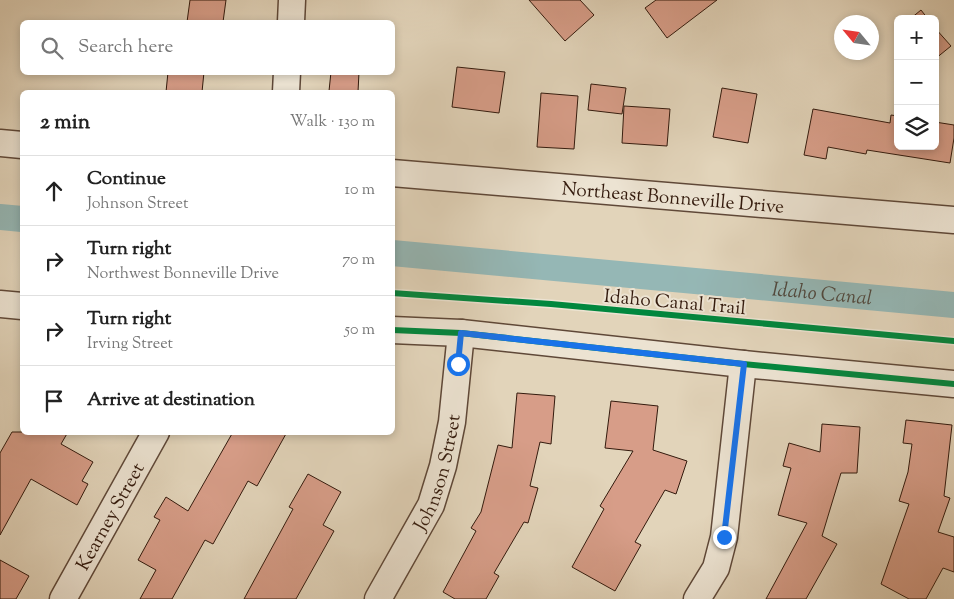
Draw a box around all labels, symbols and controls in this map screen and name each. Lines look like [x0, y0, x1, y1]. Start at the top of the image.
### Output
north arrow [834, 15, 879, 60]
map controls [894, 15, 939, 150]
button: + [894, 15, 939, 60]
search box [20, 20, 395, 75]
icon: search [38, 34, 66, 62]
text: Search here [78, 34, 173, 61]
button: − [894, 60, 939, 105]
button: layers [894, 105, 939, 150]
text: 2 min [40, 108, 90, 138]
text: Walk · 130 m [290, 111, 375, 134]
text: Continue [87, 166, 166, 193]
street label: Northeast Bonneville Drive [560, 176, 785, 222]
icon: ahead [40, 177, 68, 205]
text: 10 m [345, 179, 375, 202]
text: Johnson Street [87, 193, 188, 216]
text: Turn right [87, 236, 171, 263]
icon: right [40, 247, 68, 275]
text: 70 m [342, 249, 375, 272]
text: Northwest Bonneville Drive [87, 263, 279, 286]
water label: Idaho Canal [771, 276, 873, 314]
street label: Idaho Canal Trail [603, 284, 747, 323]
text: Turn right [87, 306, 171, 333]
icon: right [40, 317, 68, 345]
text: 50 m [344, 319, 375, 342]
text: Irving Street [87, 333, 173, 356]
route start [447, 353, 470, 376]
icon: arrive [40, 387, 68, 415]
text: Arrive at destination [87, 387, 255, 414]
street label: Johnson Street [408, 413, 469, 537]
street label: Kearney Street [70, 458, 153, 576]
route end [713, 526, 736, 549]

